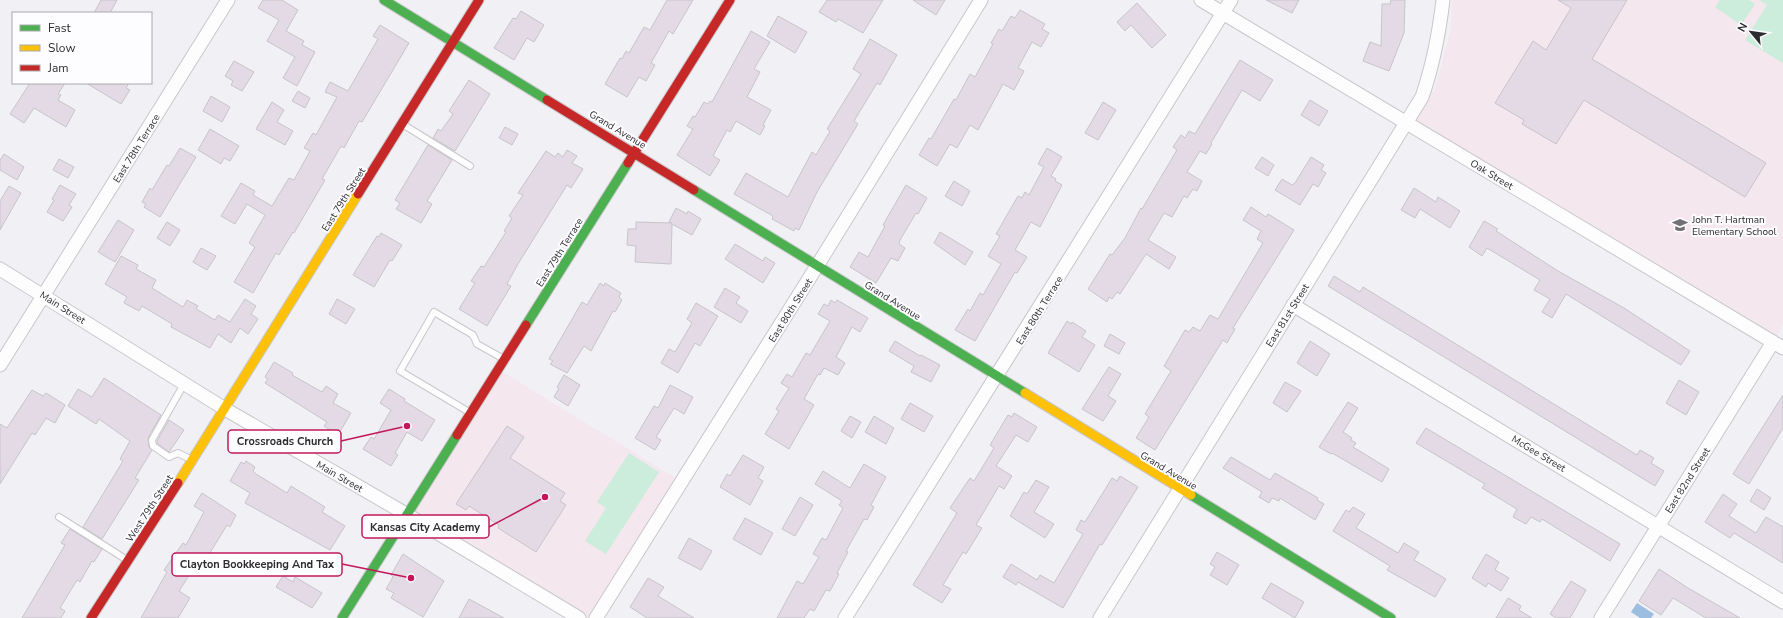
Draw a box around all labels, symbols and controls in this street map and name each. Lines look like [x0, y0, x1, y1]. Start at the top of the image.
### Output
legend [12, 12, 152, 84]
north arrow [1731, 12, 1771, 52]
text: Fast [48, 20, 71, 36]
text: N [1734, 20, 1751, 35]
text: Slow [48, 40, 76, 56]
text: Jam [47, 60, 69, 76]
street label: Grand Avenue [586, 107, 649, 152]
street label: East 78th Terrace [110, 112, 164, 186]
street label: Oak Street [1467, 157, 1516, 193]
street label: East 79th Street [319, 164, 369, 234]
place label: John T. Hartman Elementary School [1691, 213, 1777, 239]
street label: East 79th Terrace [533, 216, 587, 290]
school or university icon: John T. Hartman Elementary School [1671, 216, 1689, 234]
street label: East 80th Terrace [1013, 274, 1067, 348]
street label: East 80th Street [766, 275, 816, 345]
street label: Grand Avenue [862, 278, 923, 324]
street label: East 81st Street [1263, 281, 1313, 350]
street label: Main Street [37, 288, 89, 328]
callout: Crossroads Church [228, 430, 341, 453]
street label: McGee Street [1509, 432, 1569, 476]
text: Crossroads Church [237, 434, 333, 449]
street label: East 82nd Street [1662, 444, 1714, 516]
street label: Grand Avenue [1137, 448, 1200, 493]
street label: Main Street [314, 458, 366, 496]
street label: West 79th Street [123, 472, 177, 545]
callout: Kansas City Academy [362, 515, 489, 538]
text: Kansas City Academy [370, 520, 480, 535]
callout: Clayton Bookkeeping And Tax [172, 553, 342, 576]
text: Clayton Bookkeeping And Tax [180, 557, 335, 572]

